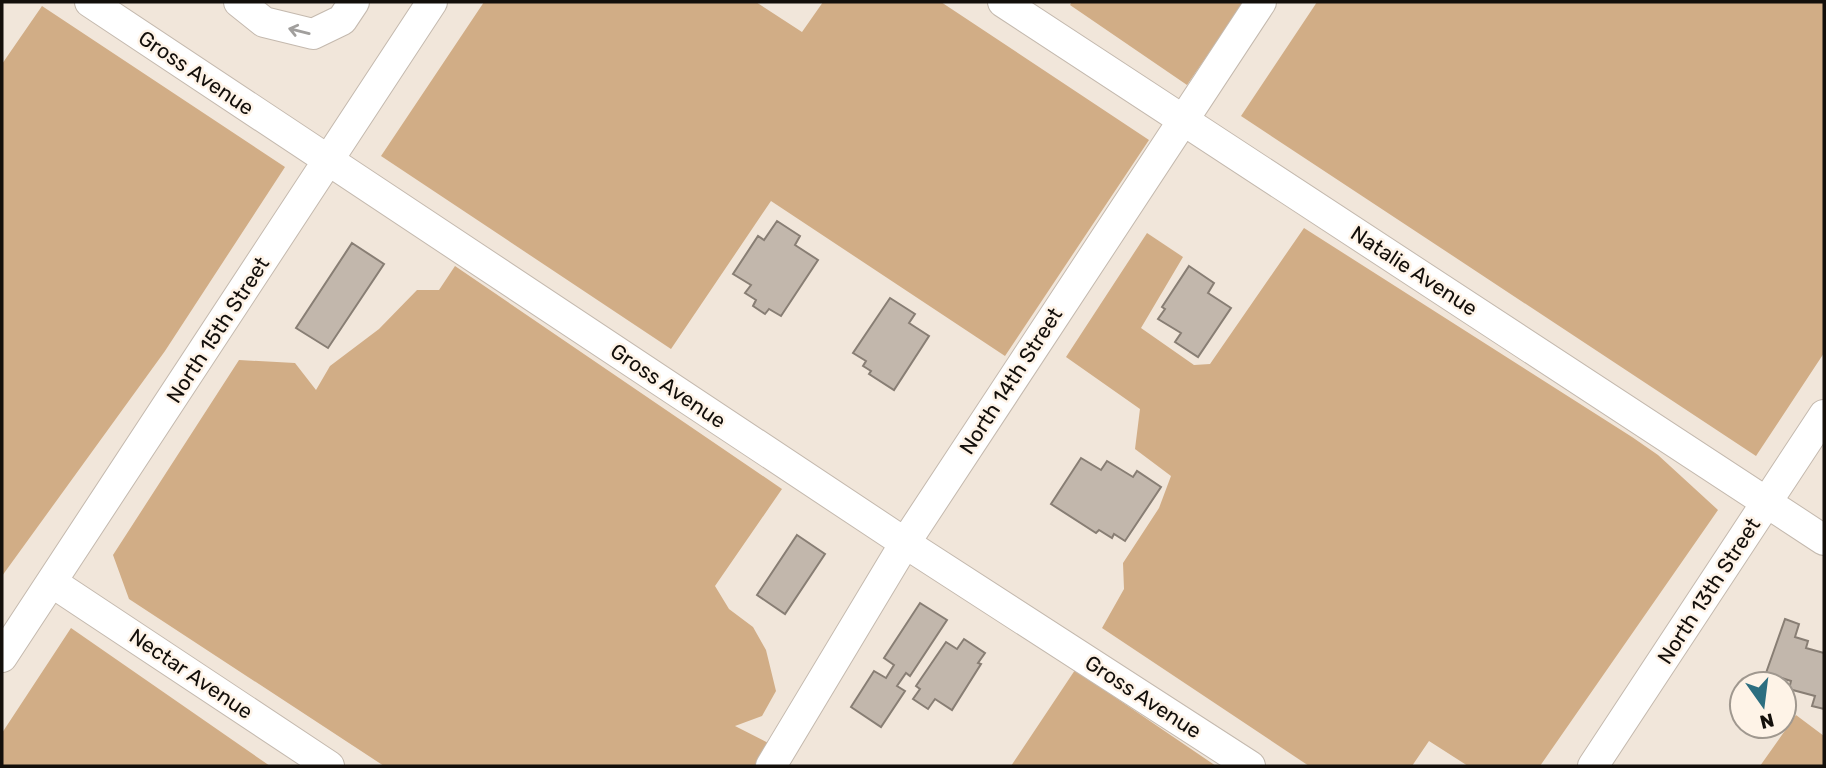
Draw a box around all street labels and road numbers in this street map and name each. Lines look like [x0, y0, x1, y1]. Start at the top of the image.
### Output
street label: Gross Avenue [134, 25, 259, 120]
street label: Natalie Avenue [1346, 220, 1482, 321]
street label: North 15th Street [161, 252, 274, 407]
street label: North 14th Street [954, 303, 1067, 459]
street label: Gross Avenue [606, 338, 731, 433]
street label: North 13th Street [1652, 513, 1765, 669]
street label: Nectar Avenue [125, 623, 258, 724]
street label: Gross Avenue [1080, 650, 1206, 743]

